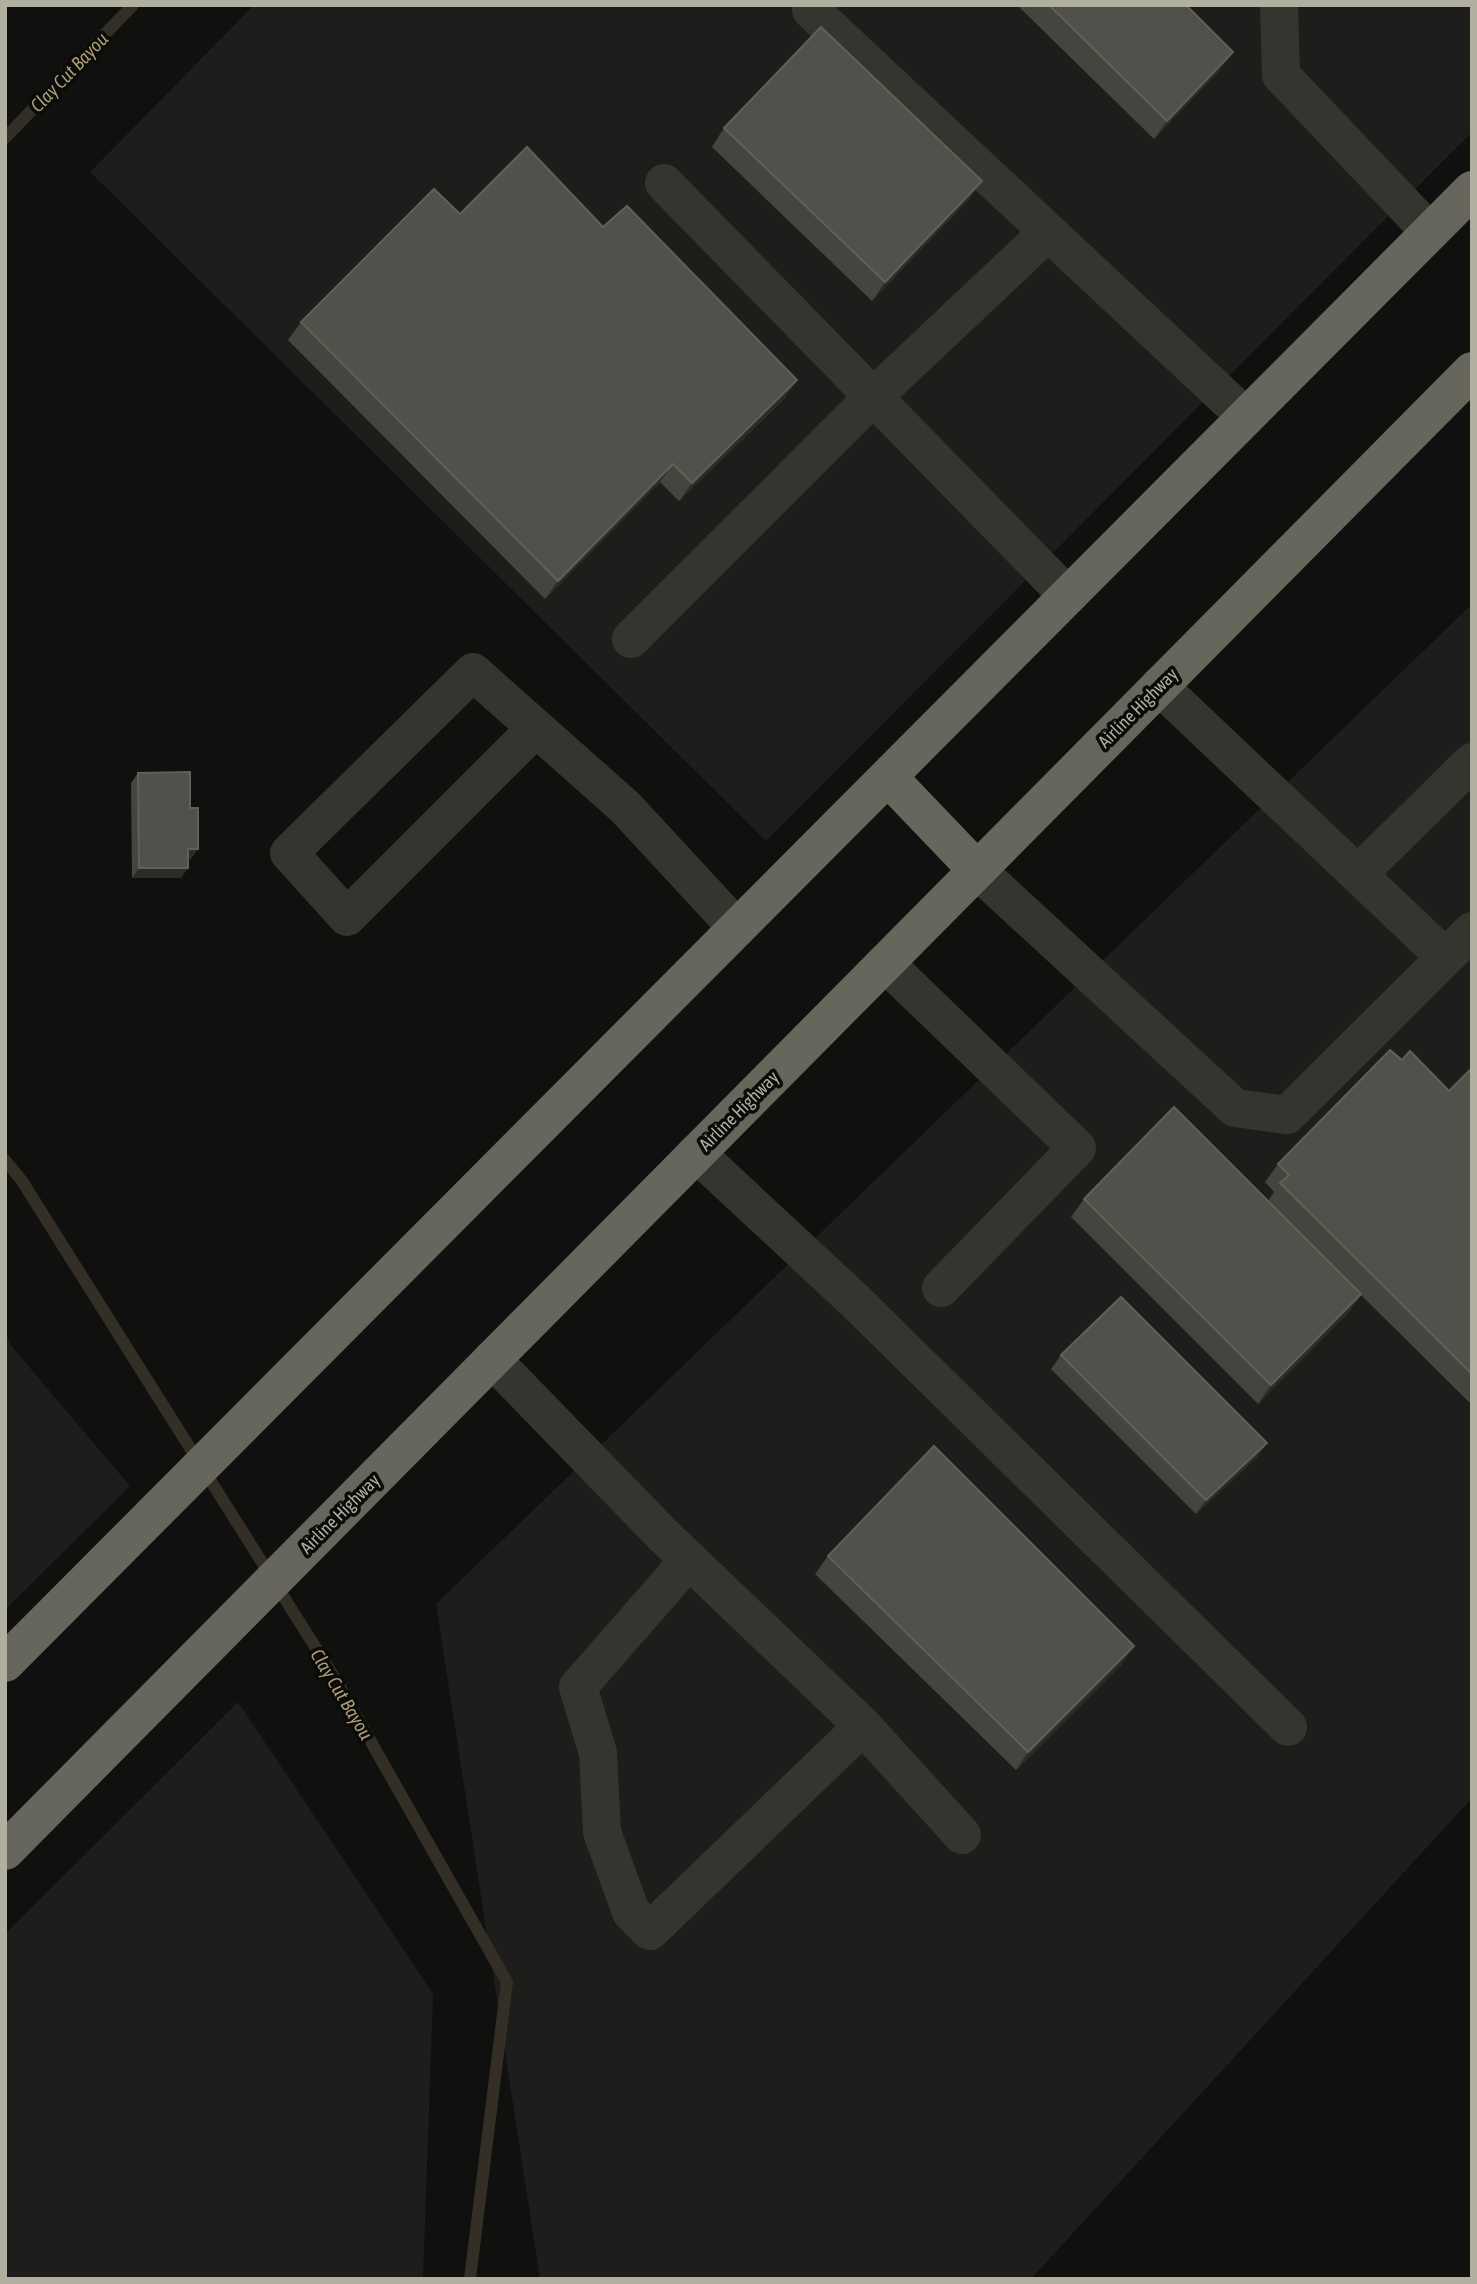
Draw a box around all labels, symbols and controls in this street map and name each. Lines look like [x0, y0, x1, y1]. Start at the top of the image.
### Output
water label: Clay Cut Bayou [26, 28, 112, 116]
street label: Airline Highway [1093, 663, 1182, 752]
street label: Airline Highway [694, 1066, 783, 1155]
street label: Airline Highway [295, 1469, 384, 1558]
water label: Clay Cut Bayou [306, 1645, 378, 1743]

